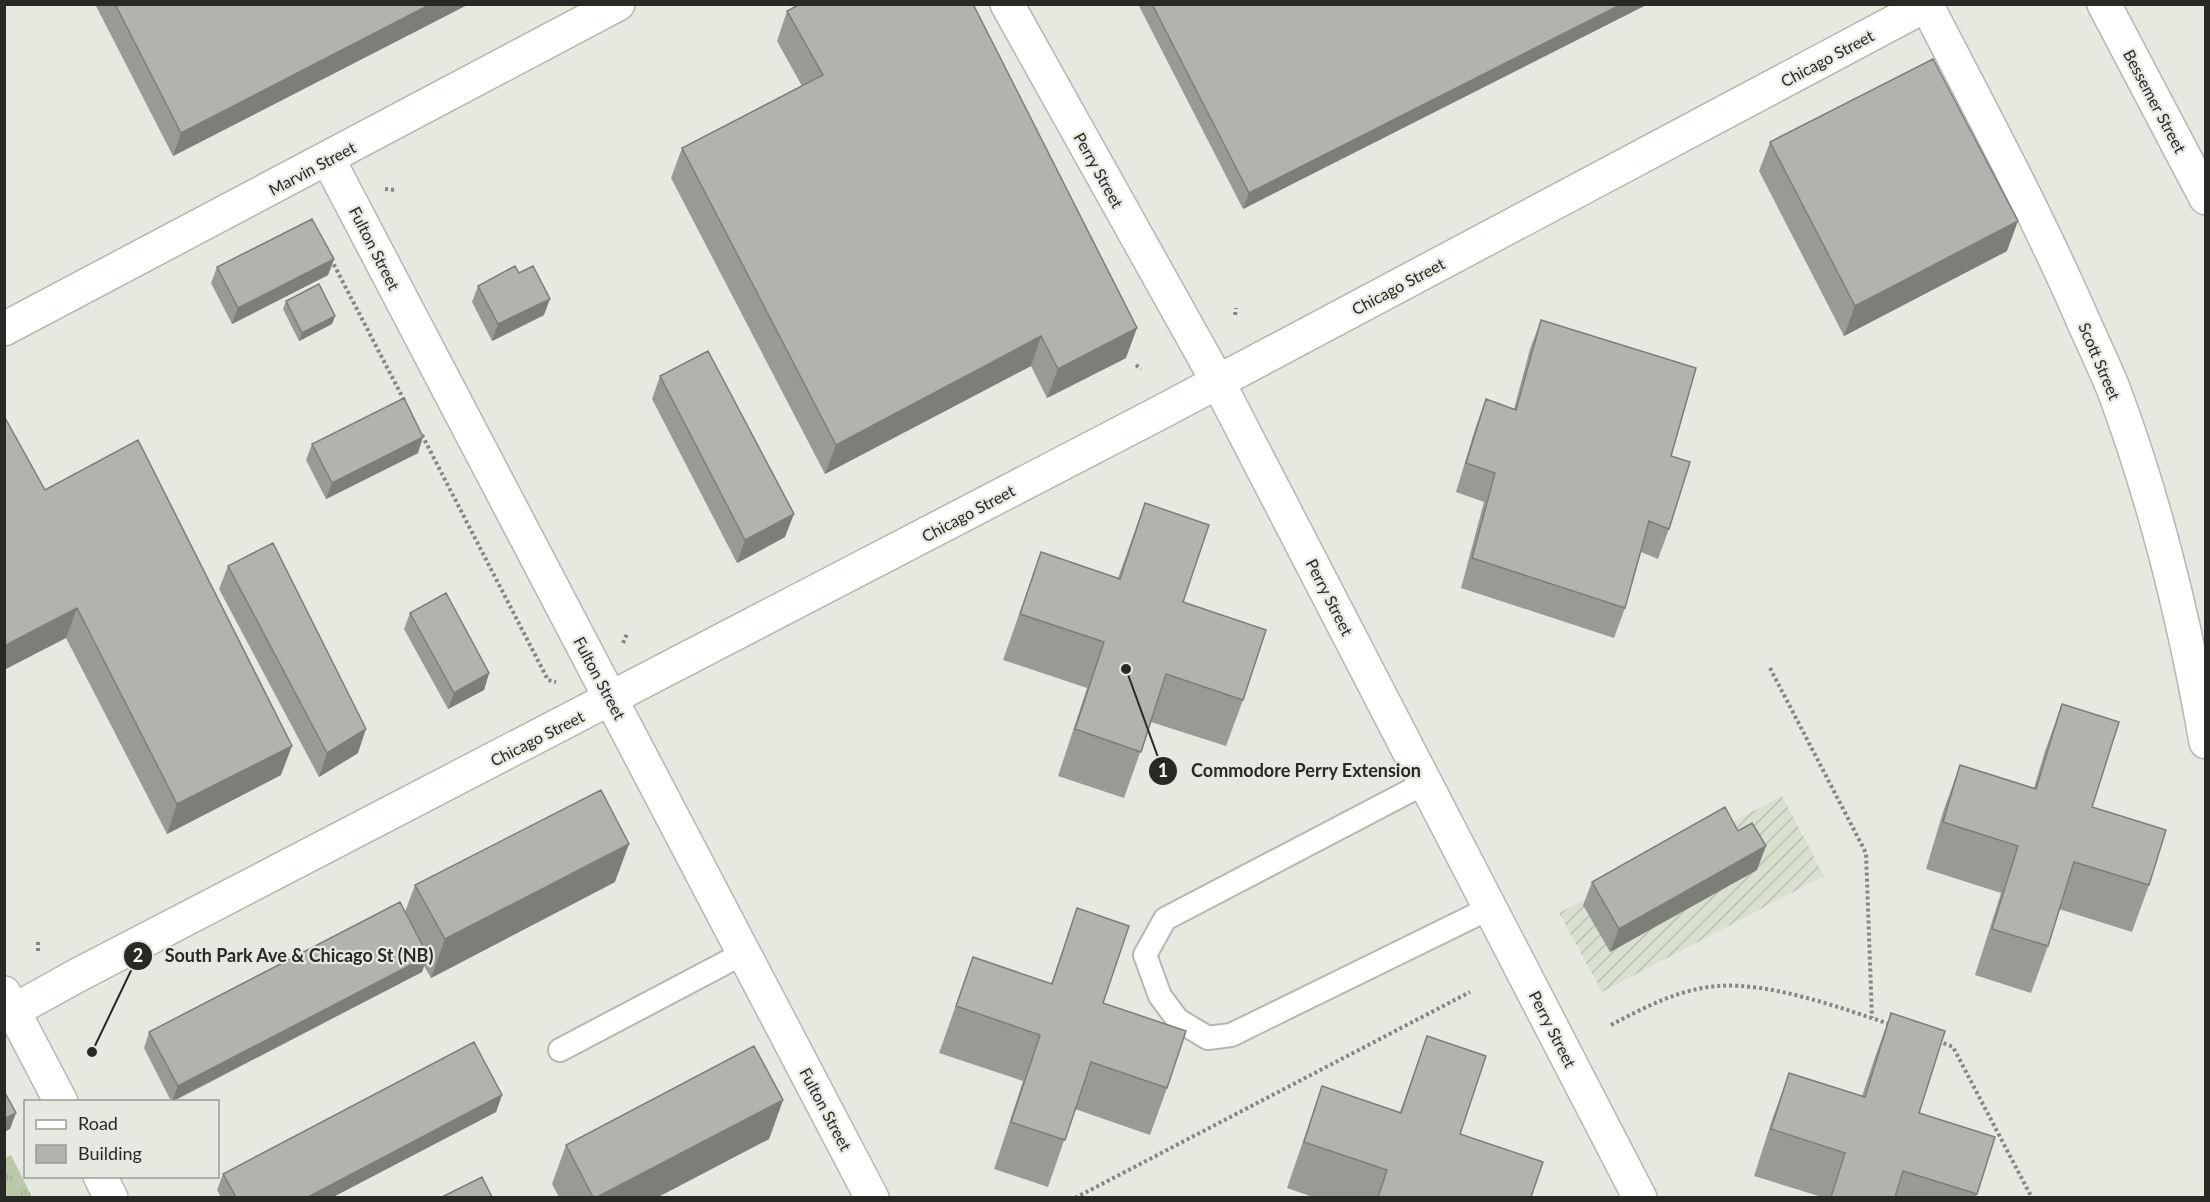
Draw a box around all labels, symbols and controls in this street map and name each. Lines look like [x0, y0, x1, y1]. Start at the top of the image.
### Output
street label: Chicago Street [1777, 25, 1877, 90]
street label: Bessemer Street [2120, 46, 2190, 156]
street label: Perry Street [1070, 129, 1128, 211]
street label: Marvin Street [265, 137, 359, 199]
street label: Fulton Street [346, 203, 404, 293]
street label: Chicago Street [1348, 253, 1448, 318]
street label: Scott Street [2075, 319, 2125, 403]
street label: Chicago Street [918, 480, 1018, 545]
street label: Perry Street [1303, 556, 1358, 639]
street label: Fulton Street [570, 633, 630, 723]
street label: Chicago Street [487, 706, 587, 770]
callout: Commodore Perry Extension [1148, 753, 1433, 789]
text: 1 [1158, 759, 1168, 781]
text: Commodore Perry Extension [1191, 759, 1421, 781]
callout: South Park Ave & Chicago St (NB) [123, 938, 446, 974]
text: 2 [133, 944, 143, 966]
text: South Park Ave & Chicago St (NB) [165, 944, 433, 966]
street label: Perry Street [1526, 988, 1581, 1071]
street label: Fulton Street [796, 1064, 856, 1154]
legend [24, 1100, 219, 1178]
text: Road [78, 1112, 118, 1134]
text: Building [78, 1142, 142, 1164]

